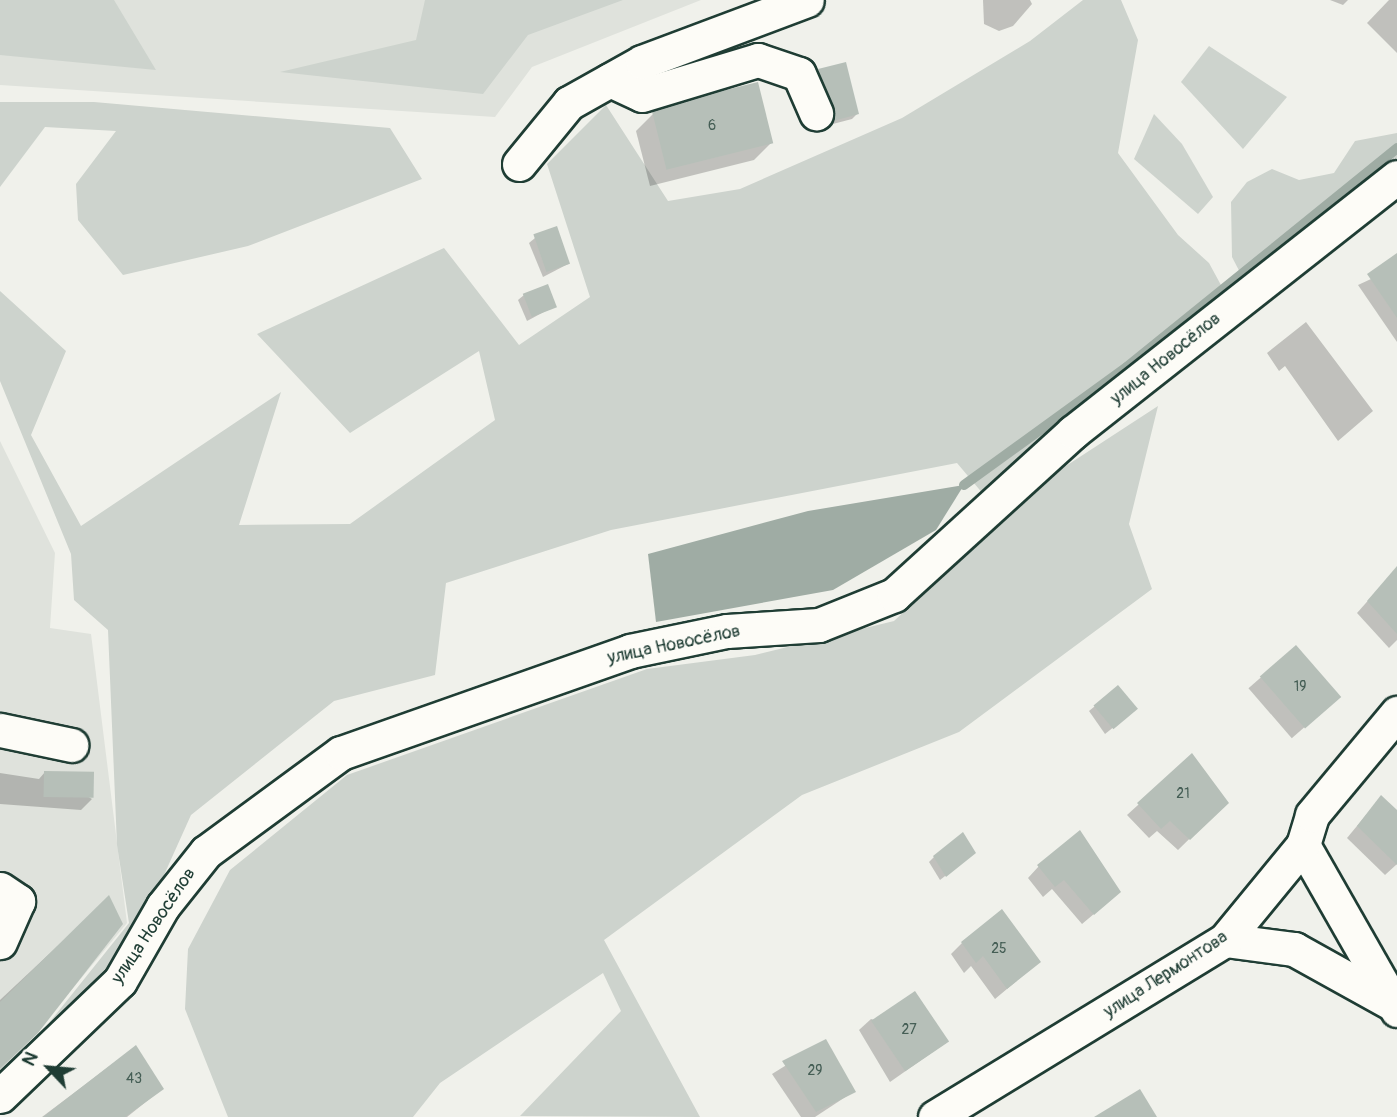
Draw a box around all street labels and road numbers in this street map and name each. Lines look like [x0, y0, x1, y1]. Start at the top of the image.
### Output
street label: улица Новосёлов [1107, 308, 1225, 410]
street label: улица Новосёлов [606, 620, 742, 670]
street label: улица Новосёлов [107, 864, 201, 988]
street label: улица Лермонтова [1100, 927, 1232, 1023]

